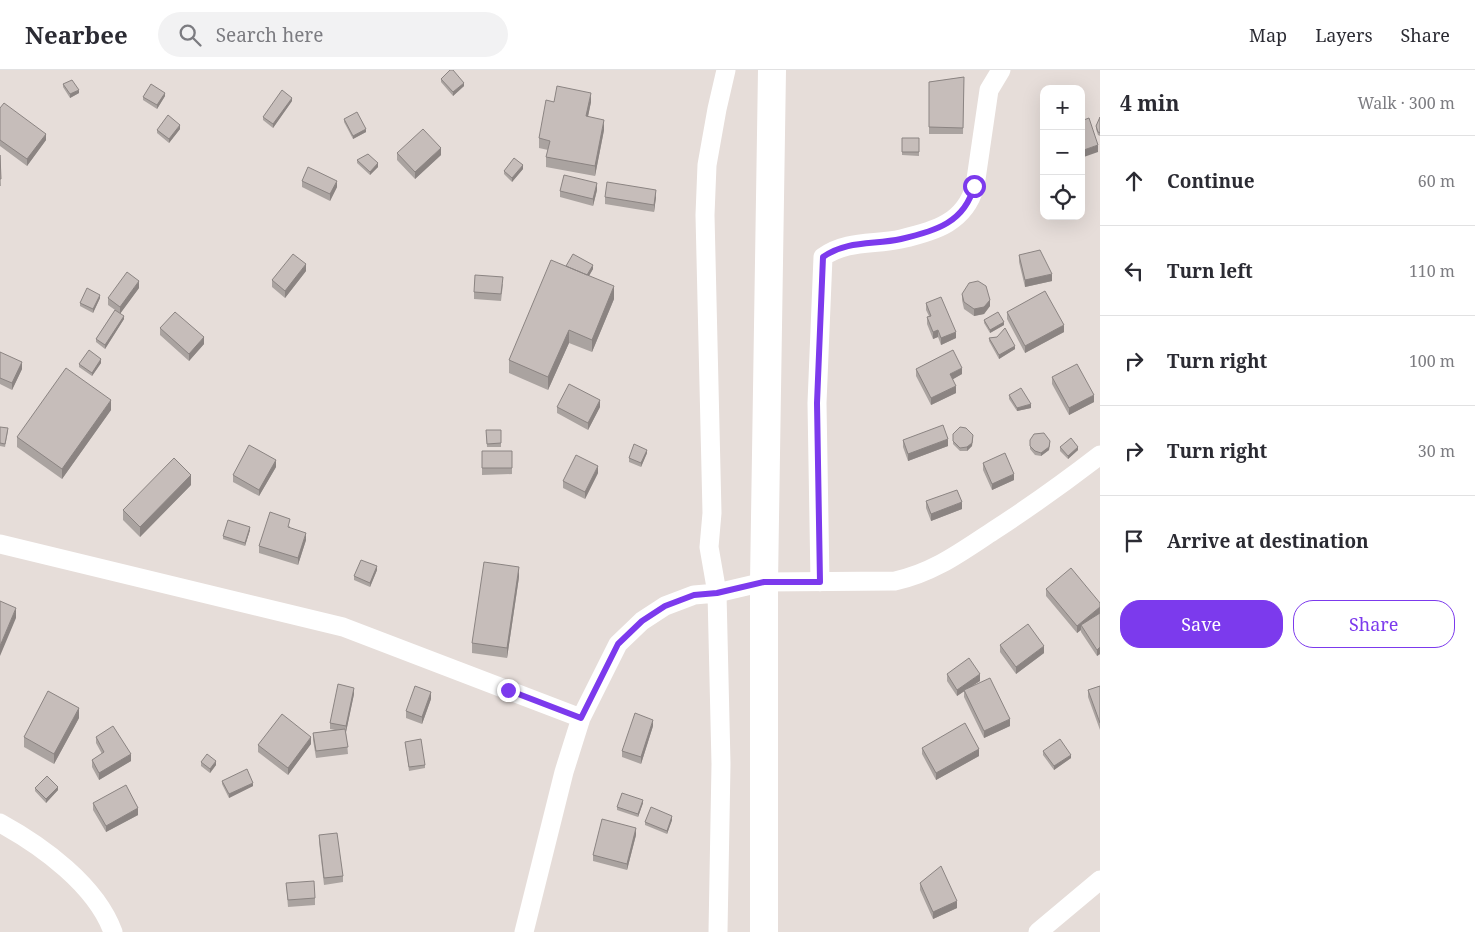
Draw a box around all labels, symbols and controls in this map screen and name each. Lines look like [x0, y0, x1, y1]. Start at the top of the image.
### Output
search box [158, 12, 508, 57]
text: Nearbee [25, 18, 128, 51]
icon: search [176, 21, 204, 49]
text: Search here [216, 22, 323, 48]
text: Map [1249, 23, 1287, 47]
text: Layers [1315, 23, 1373, 47]
text: Share [1401, 23, 1450, 47]
map controls [1040, 85, 1085, 220]
button: + [1040, 85, 1085, 130]
text: 4 min [1120, 89, 1179, 117]
text: Walk · 300 m [1358, 92, 1455, 114]
button: − [1040, 130, 1085, 175]
icon: ahead [1120, 167, 1148, 195]
text: Continue [1167, 168, 1255, 194]
text: 60 m [1418, 170, 1455, 192]
route start [963, 175, 986, 198]
button: locate [1040, 175, 1085, 220]
icon: left [1120, 257, 1148, 285]
text: Turn left [1167, 258, 1253, 284]
text: 110 m [1409, 260, 1455, 282]
icon: right [1120, 347, 1148, 375]
text: Turn right [1167, 348, 1267, 374]
text: 100 m [1409, 350, 1455, 372]
icon: right [1120, 437, 1148, 465]
text: Turn right [1167, 438, 1267, 464]
text: 30 m [1418, 440, 1455, 462]
icon: arrive [1120, 527, 1148, 555]
text: Arrive at destination [1167, 528, 1369, 554]
button: Save [1120, 600, 1283, 648]
button: Share [1293, 600, 1455, 648]
route end [497, 679, 520, 702]

